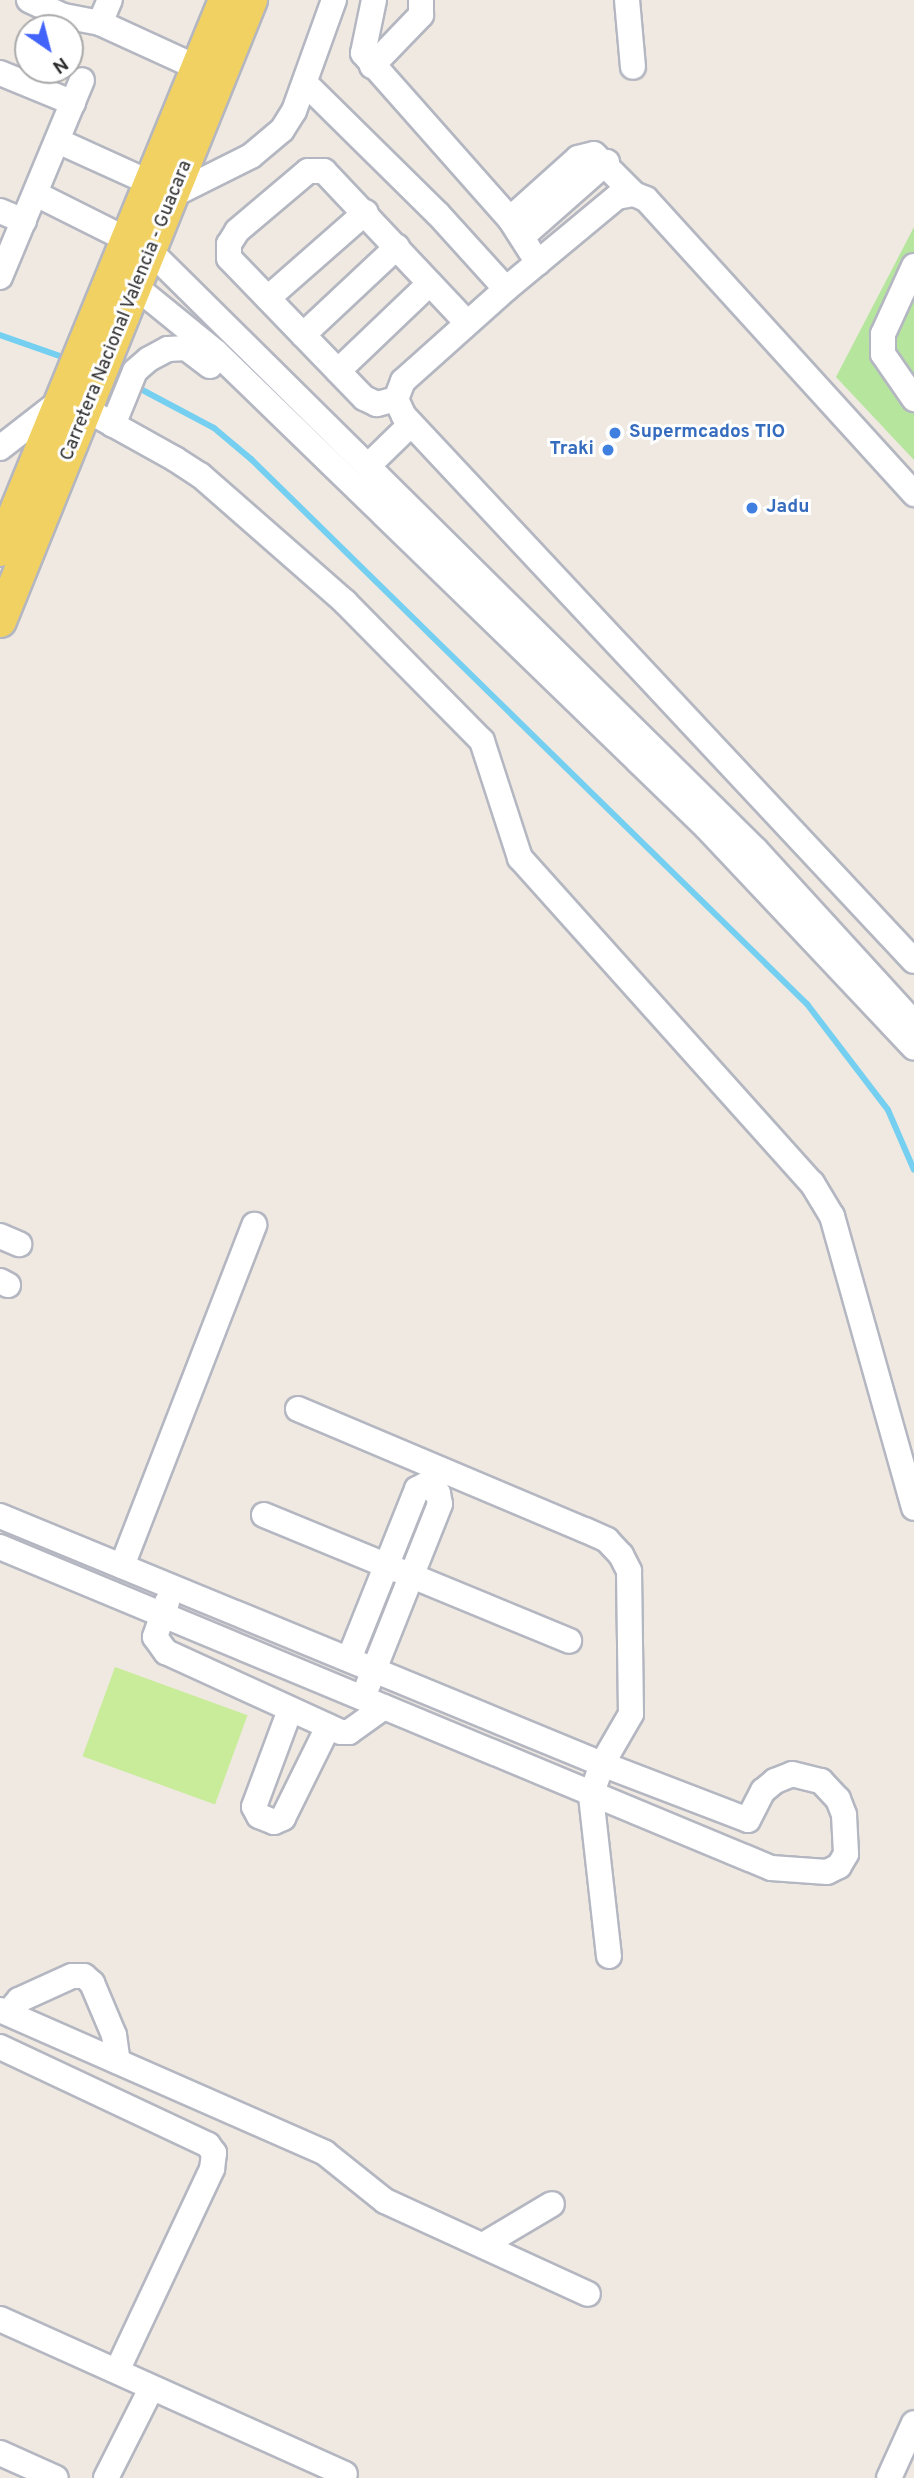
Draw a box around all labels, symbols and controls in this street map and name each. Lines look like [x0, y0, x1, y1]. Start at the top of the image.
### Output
north arrow [14, 14, 84, 84]
text: N [47, 51, 72, 78]
street label: Carretera Nacional Valencia - Guacara [56, 157, 198, 465]
place label: Supermcados TIO [629, 422, 785, 444]
marker: Supermcados TIO [607, 425, 623, 441]
place label: Traki [550, 439, 594, 461]
marker: Traki [600, 442, 616, 458]
place label: Jadu [766, 497, 809, 519]
marker: Jadu [744, 500, 760, 516]

